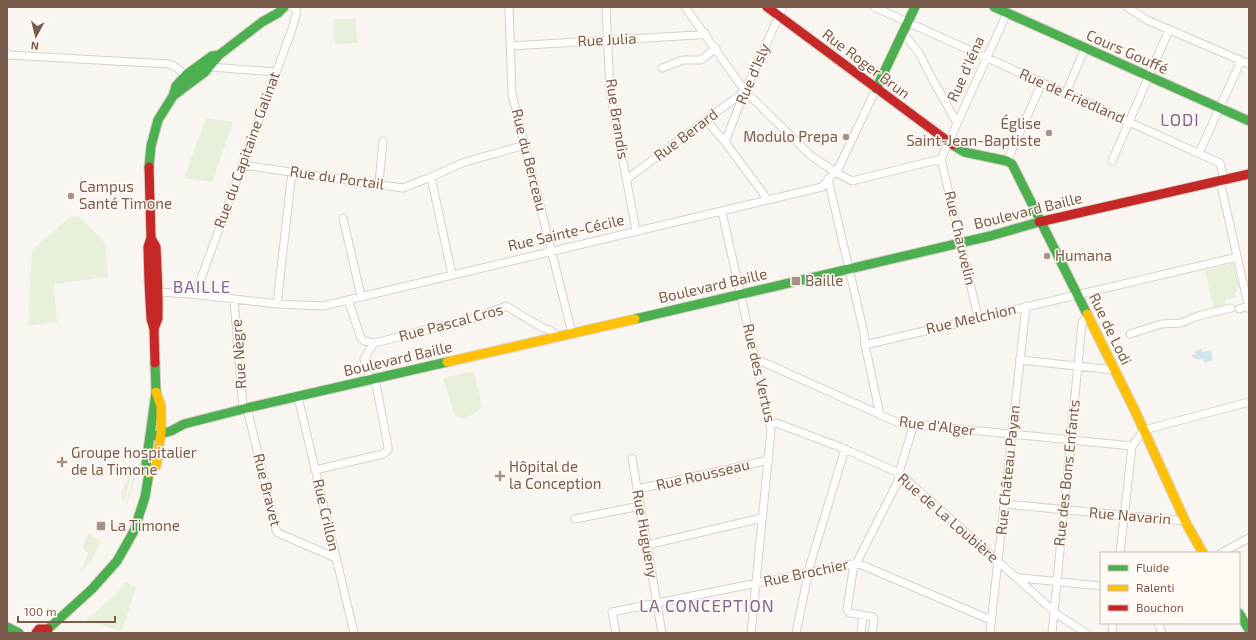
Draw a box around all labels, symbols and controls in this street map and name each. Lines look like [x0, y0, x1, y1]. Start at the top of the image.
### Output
north arrow [16, 16, 56, 56]
street label: Rue Roger Brun [819, 24, 914, 102]
street label: Cours Gouffé [1084, 25, 1171, 77]
street label: Rue Julia [577, 28, 637, 50]
street label: Rue d'Iéna [943, 33, 988, 104]
text: N [30, 39, 39, 53]
street label: Rue d'Isly [731, 40, 773, 107]
street label: Rue de Friedland [1017, 64, 1128, 126]
street label: Rue du Capitaine Galinat [209, 69, 283, 230]
street label: Rue Brandis [603, 77, 633, 160]
street label: Rue Berard [650, 104, 721, 164]
street label: Rue du Berceau [509, 107, 551, 213]
district label: LODI [1160, 109, 1200, 129]
place label: Église Saint-Jean-Baptiste [906, 114, 1041, 149]
place label: Modulo Prepa [743, 127, 838, 145]
marker: Église Saint-Jean-Baptiste [1044, 128, 1054, 138]
marker: Modulo Prepa [841, 132, 851, 142]
street label: Rue du Portail [289, 161, 386, 193]
place label: Campus Santé Timone [79, 177, 172, 212]
street label: Boulevard Baille [972, 188, 1084, 232]
street label: Rue Chauvelin [941, 189, 981, 287]
marker: Campus Santé Timone [66, 191, 76, 201]
street label: Rue Sainte-Cécile [506, 210, 626, 254]
place label: Humana [1055, 246, 1112, 264]
marker: Humana [1042, 251, 1052, 261]
street label: Boulevard Baille [657, 264, 769, 306]
place label: Baille [805, 271, 843, 289]
marker: Baille [790, 275, 802, 287]
district label: BAILLE [173, 276, 231, 296]
street label: Rue de Lodi [1086, 290, 1136, 367]
street label: Rue Pascal Cros [397, 299, 505, 345]
street label: Rue Melchion [924, 299, 1018, 337]
street label: Rue Nègre [227, 318, 249, 390]
street label: Rue des Vertus [740, 322, 780, 424]
street label: Boulevard Baille [342, 337, 454, 379]
street label: Rue des Bons Enfants [1049, 399, 1083, 547]
street label: Rue Château Payan [991, 404, 1023, 536]
street label: Rue d'Alger [898, 411, 976, 439]
place label: Groupe hospitalier de la Timone [71, 443, 197, 478]
street label: Rue Bravet [250, 451, 286, 528]
street label: Rue Rousseau [654, 455, 751, 494]
marker: Groupe hospitalier de la Timone [56, 456, 68, 468]
place label: Hôpital de la Conception [509, 457, 601, 492]
street label: Rue de La Loubière [895, 469, 1003, 566]
marker: Hôpital de la Conception [494, 470, 506, 482]
street label: Rue Crillon [310, 477, 344, 553]
street label: Rue Hugueny [629, 488, 663, 579]
street label: Rue Navarin [1088, 502, 1172, 528]
place label: La Timone [110, 516, 180, 534]
marker: La Timone [95, 520, 107, 532]
legend [1100, 552, 1240, 624]
street label: Rue Brochier [762, 554, 850, 590]
text: Fluide [1136, 560, 1169, 574]
text: Ralenti [1136, 580, 1175, 594]
district label: LA CONCEPTION [639, 595, 775, 615]
scale bar [18, 598, 115, 624]
text: Bouchon [1136, 600, 1184, 614]
text: 100 m [24, 604, 56, 618]

